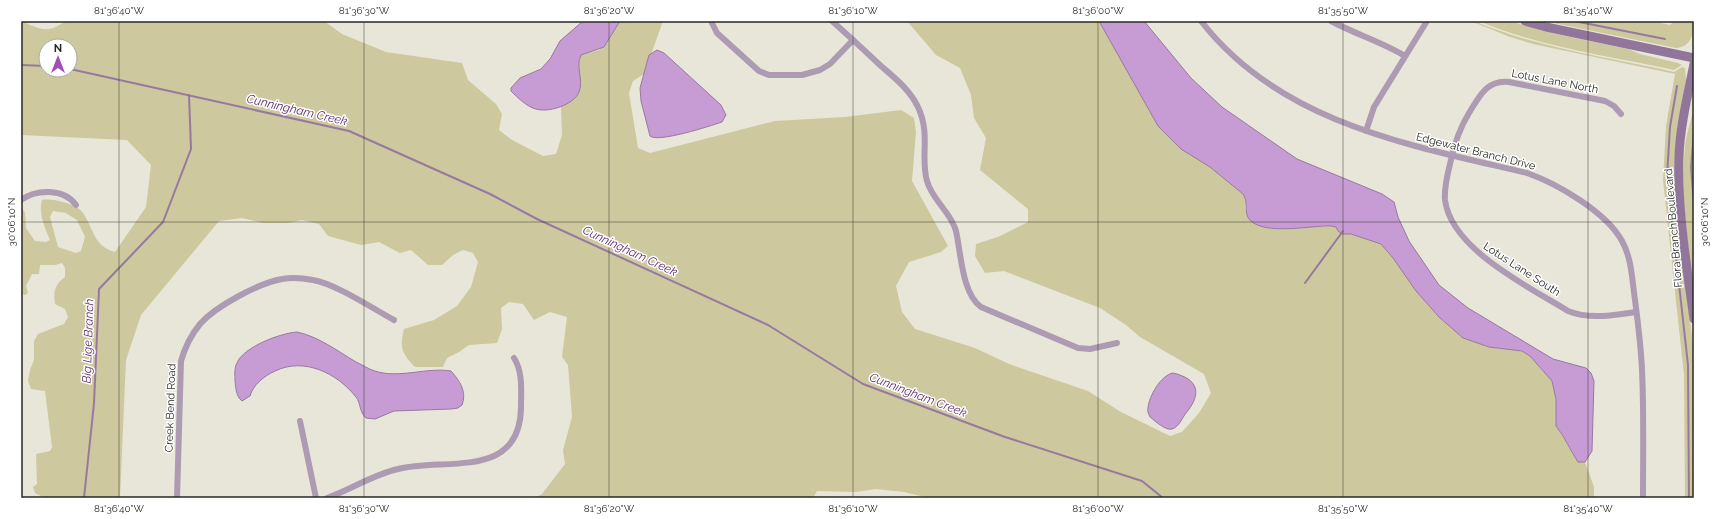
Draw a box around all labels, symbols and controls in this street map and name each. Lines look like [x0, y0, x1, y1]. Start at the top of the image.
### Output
text: 81°36'40"W [94, 5, 145, 16]
text: 81°36'30"W [339, 5, 390, 16]
text: 81°36'20"W [584, 5, 635, 16]
text: 81°36'10"W [828, 5, 878, 16]
text: 81°36'00"W [1072, 5, 1124, 16]
text: 81°35'50"W [1318, 5, 1369, 16]
text: 81°35'40"W [1563, 5, 1613, 16]
north arrow [38, 38, 78, 78]
text: N [54, 42, 62, 55]
street label: Lotus Lane North [1510, 67, 1599, 96]
water label: Cunningham Creek [245, 92, 349, 129]
street label: Edgewater Branch Drive [1415, 130, 1538, 173]
street label: Flora Branch Boulevard [1662, 168, 1685, 288]
text: 30°06'10"N [6, 198, 17, 246]
text: 30°06'10"N [1699, 198, 1710, 246]
water label: Cunningham Creek [580, 223, 680, 279]
street label: Lotus Lane South [1481, 240, 1563, 299]
water label: Big Lige Branch [80, 298, 96, 384]
street label: Creek Bend Road [162, 363, 179, 453]
water label: Cunningham Creek [867, 370, 969, 420]
text: 81°36'40"W [94, 503, 145, 514]
text: 81°36'30"W [339, 503, 390, 514]
text: 81°36'20"W [584, 503, 635, 514]
text: 81°36'10"W [828, 503, 878, 514]
text: 81°36'00"W [1072, 503, 1124, 514]
text: 81°35'50"W [1318, 503, 1369, 514]
text: 81°35'40"W [1563, 503, 1613, 514]

